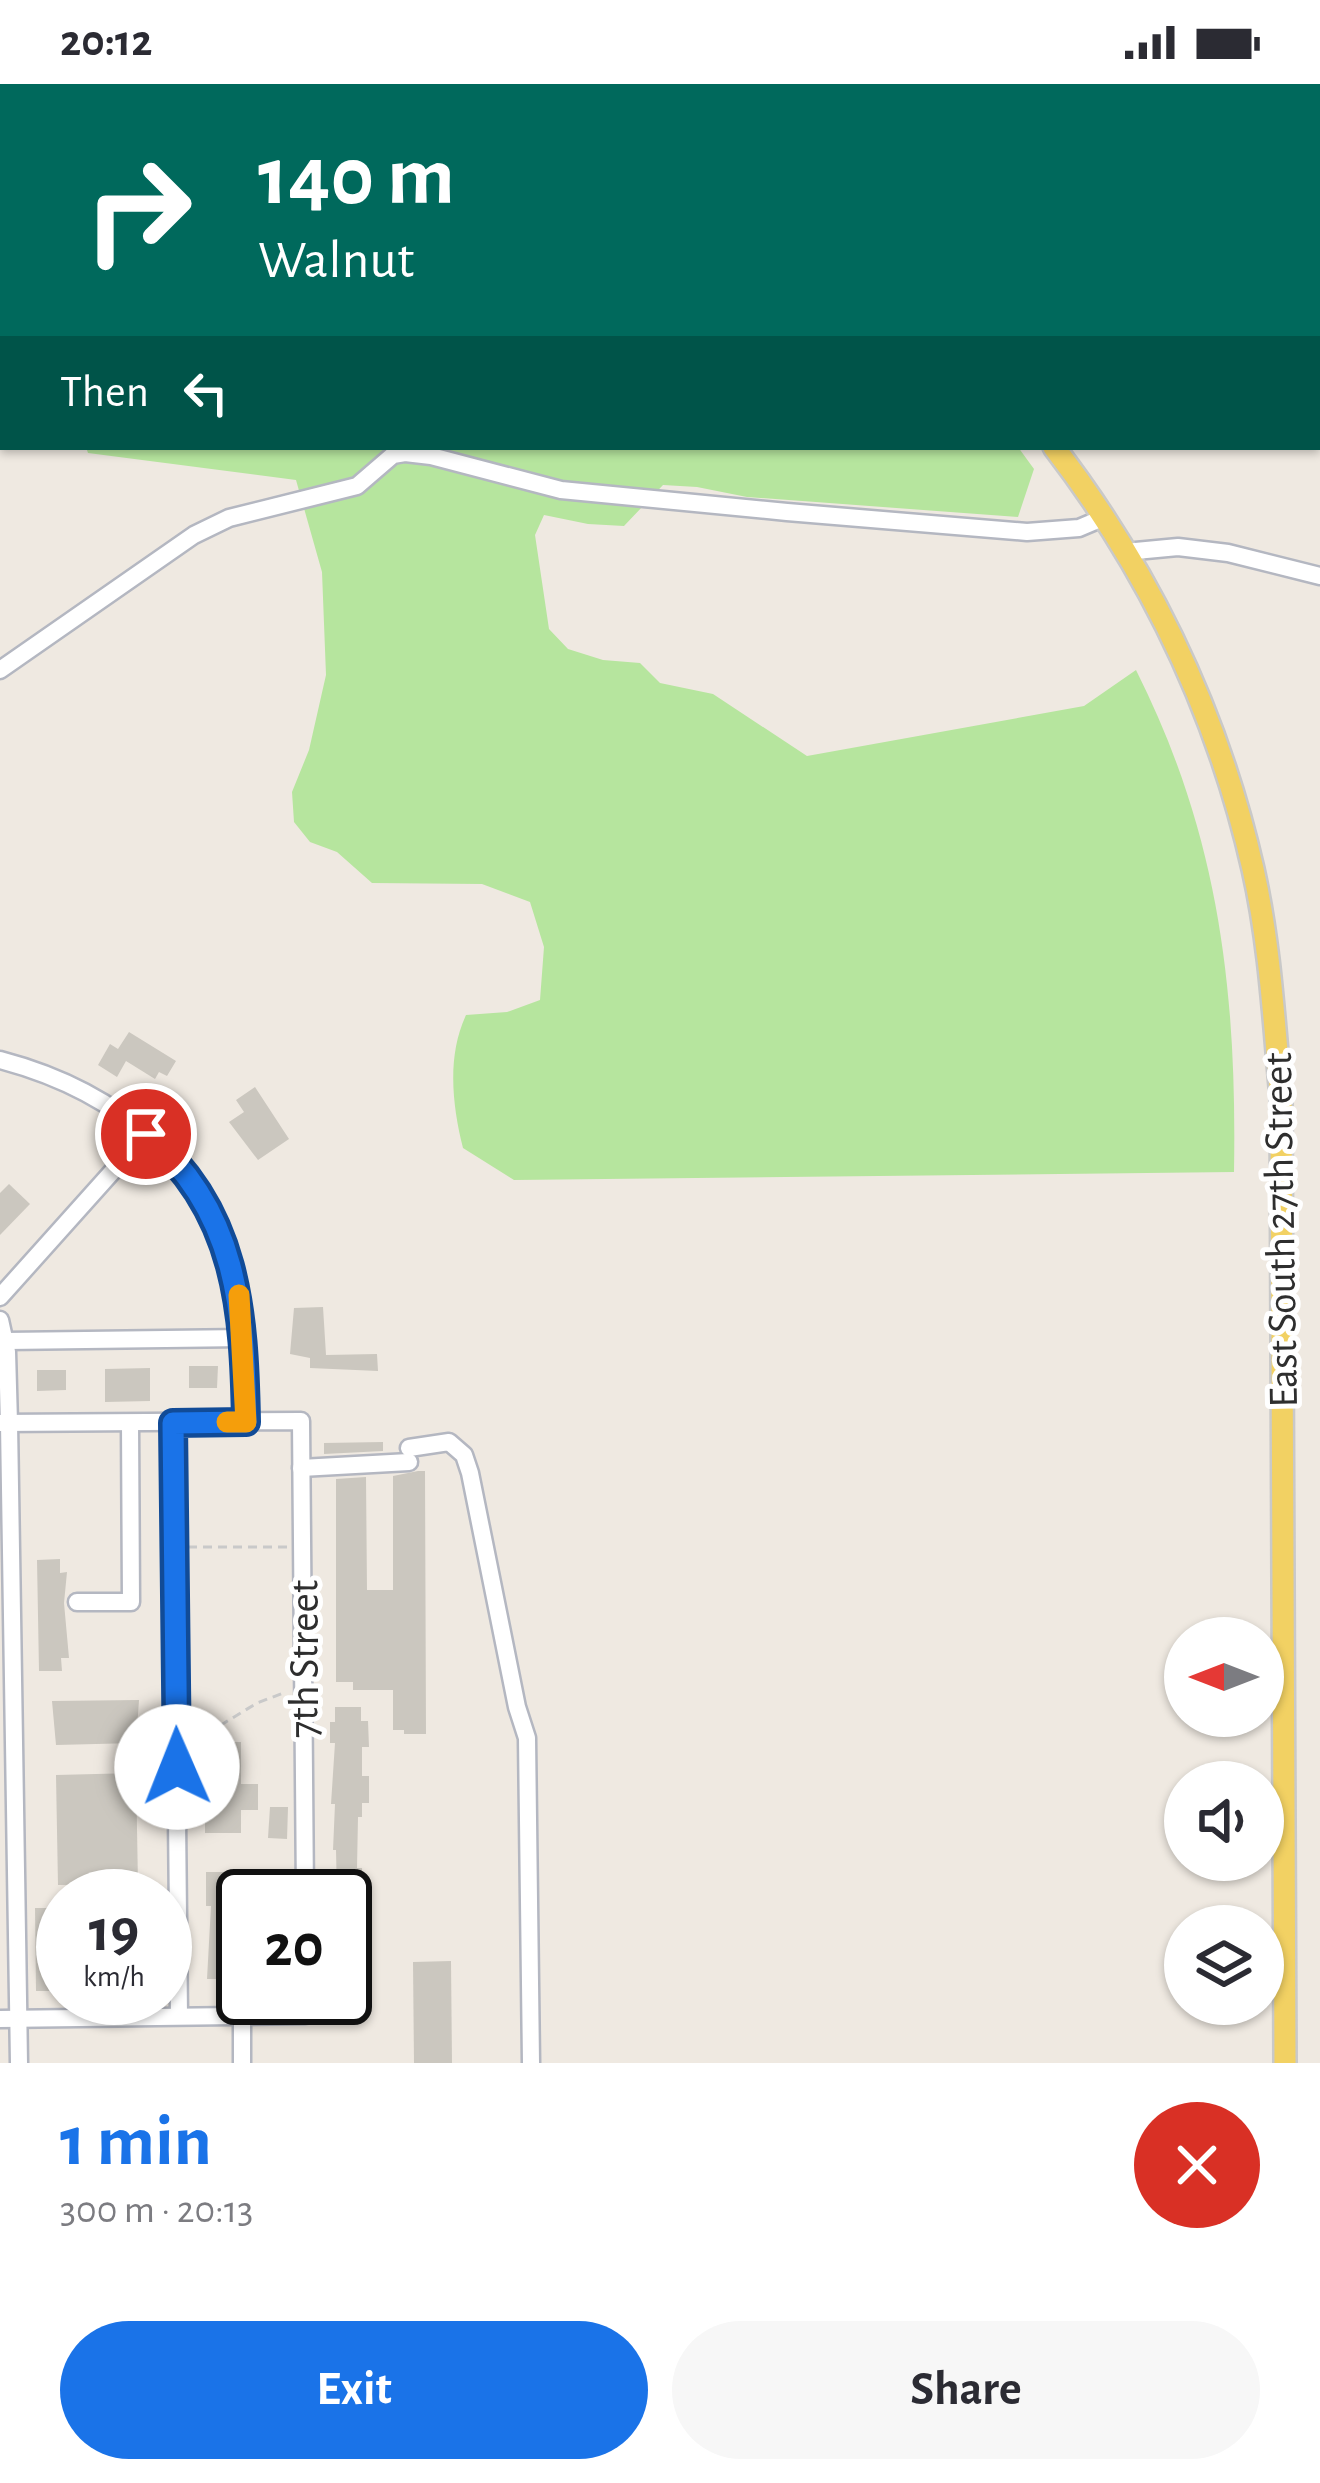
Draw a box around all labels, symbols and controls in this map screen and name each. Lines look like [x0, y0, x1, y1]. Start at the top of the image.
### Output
text: 20:12 [60, 19, 152, 64]
icon: right [60, 132, 216, 288]
text: 140 m [258, 136, 455, 220]
text: Walnut [258, 234, 414, 288]
icon: left [173, 360, 239, 426]
text: Then [60, 370, 149, 415]
street label: East South 27th Street [1257, 1052, 1305, 1408]
pin [95, 1083, 197, 1185]
icon: arrive [113, 1101, 179, 1167]
street label: 7th Street [284, 1580, 326, 1738]
north arrow [1164, 1617, 1284, 1737]
map controls [1164, 1617, 1284, 2025]
position arrow [114, 1704, 240, 1830]
button: sound [1164, 1761, 1284, 1881]
speed limit sign: 20 [216, 1869, 372, 2025]
text: 19 [89, 1902, 139, 1962]
button: layers [1164, 1905, 1284, 2025]
text: km/h [83, 1962, 145, 1992]
button: close [1134, 2102, 1260, 2228]
text: 1 min [60, 2106, 212, 2178]
text: 300 m · 20:13 [60, 2191, 253, 2230]
button: Exit [60, 2321, 648, 2459]
button: Share [672, 2321, 1260, 2459]

